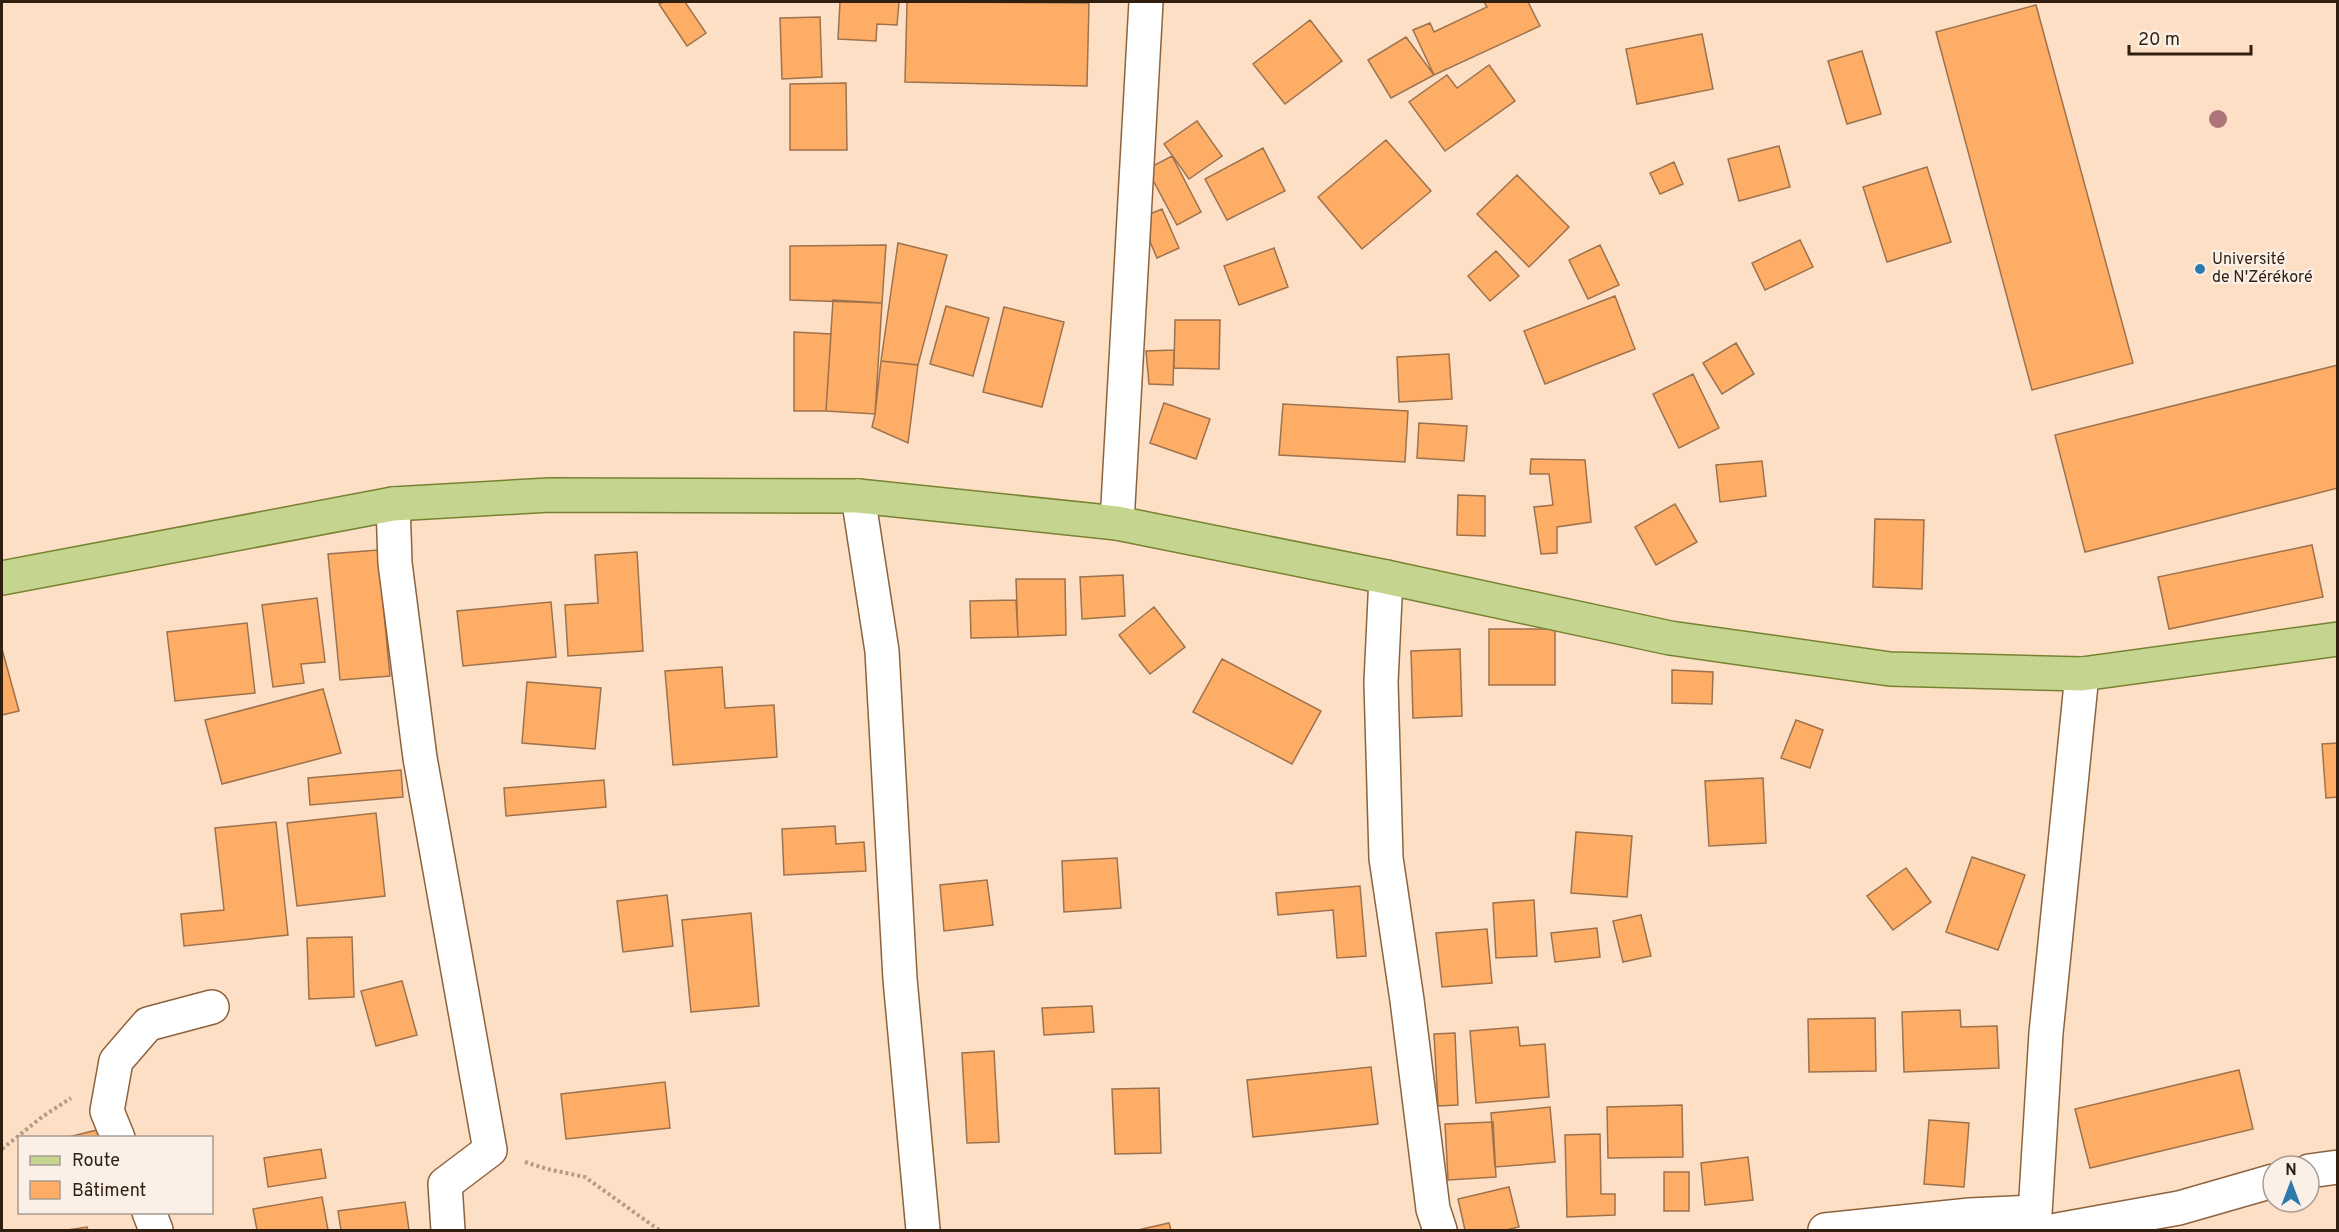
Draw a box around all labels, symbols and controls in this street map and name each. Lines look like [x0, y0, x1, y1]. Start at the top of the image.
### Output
scale bar [2129, 18, 2250, 56]
text: 20 m [2138, 29, 2180, 52]
place label: Université de N'Zérékoré [2212, 250, 2313, 288]
marker: Université de N'Zérékoré [2193, 262, 2207, 276]
legend [18, 1136, 213, 1214]
text: Route [72, 1150, 120, 1173]
north arrow [2261, 1154, 2321, 1214]
text: N [2285, 1161, 2297, 1181]
text: Bâtiment [72, 1180, 146, 1203]

